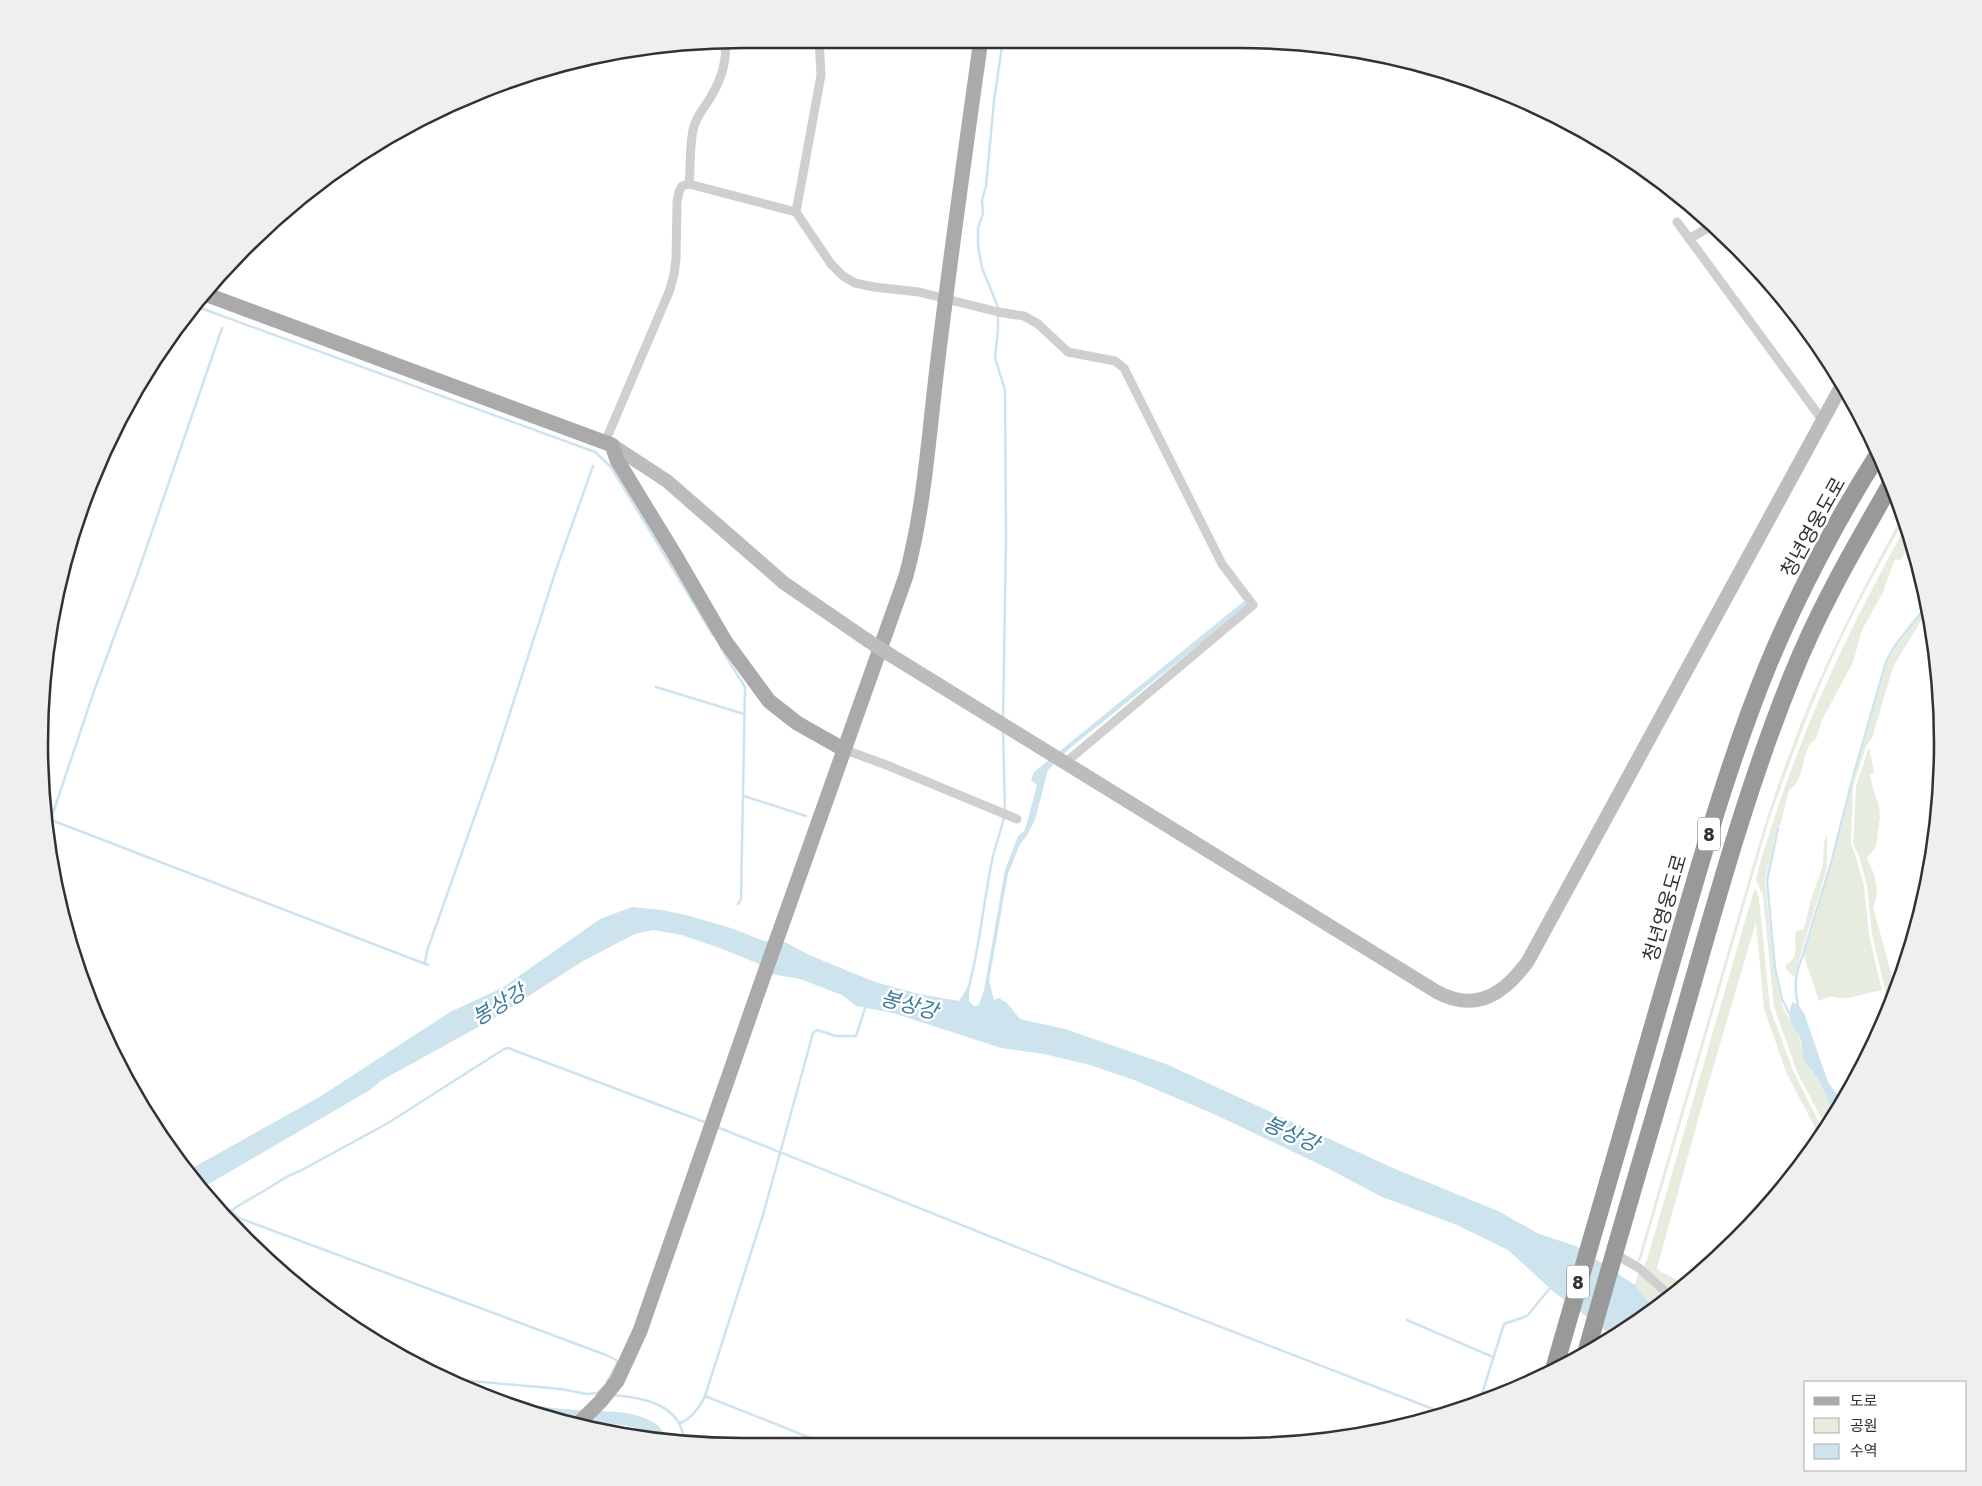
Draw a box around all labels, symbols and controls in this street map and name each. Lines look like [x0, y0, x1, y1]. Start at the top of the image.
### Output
street label: 청년영웅도로 [1774, 472, 1853, 583]
road number: 8 [1698, 818, 1720, 851]
street label: 청년영웅도로 [1636, 851, 1695, 965]
water label: 봉상강 [466, 976, 534, 1033]
water label: 봉상강 [877, 983, 943, 1028]
water label: 봉상강 [1258, 1109, 1326, 1161]
road number: 8 [1567, 1265, 1589, 1298]
legend [1804, 1381, 1967, 1471]
text: 도로 [1850, 1390, 1878, 1412]
text: 공원 [1850, 1415, 1878, 1437]
text: 수역 [1850, 1440, 1878, 1462]

